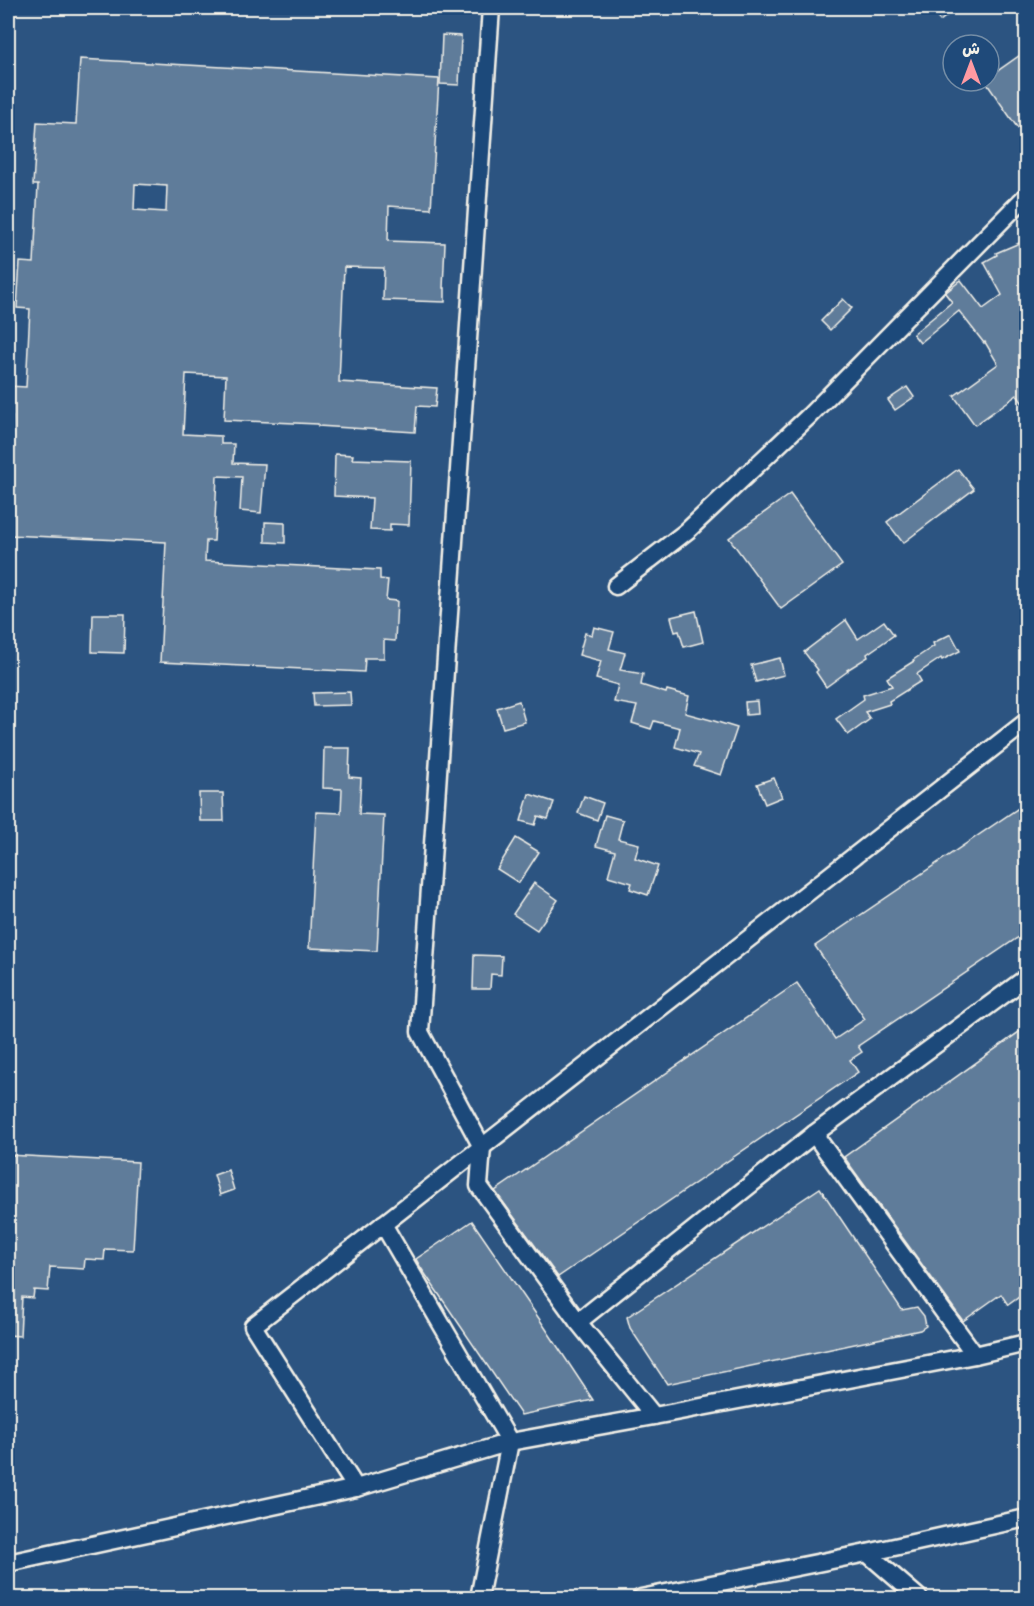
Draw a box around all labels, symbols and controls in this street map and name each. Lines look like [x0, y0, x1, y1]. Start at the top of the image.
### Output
north arrow [941, 33, 1001, 93]
text: ش [962, 35, 980, 59]

